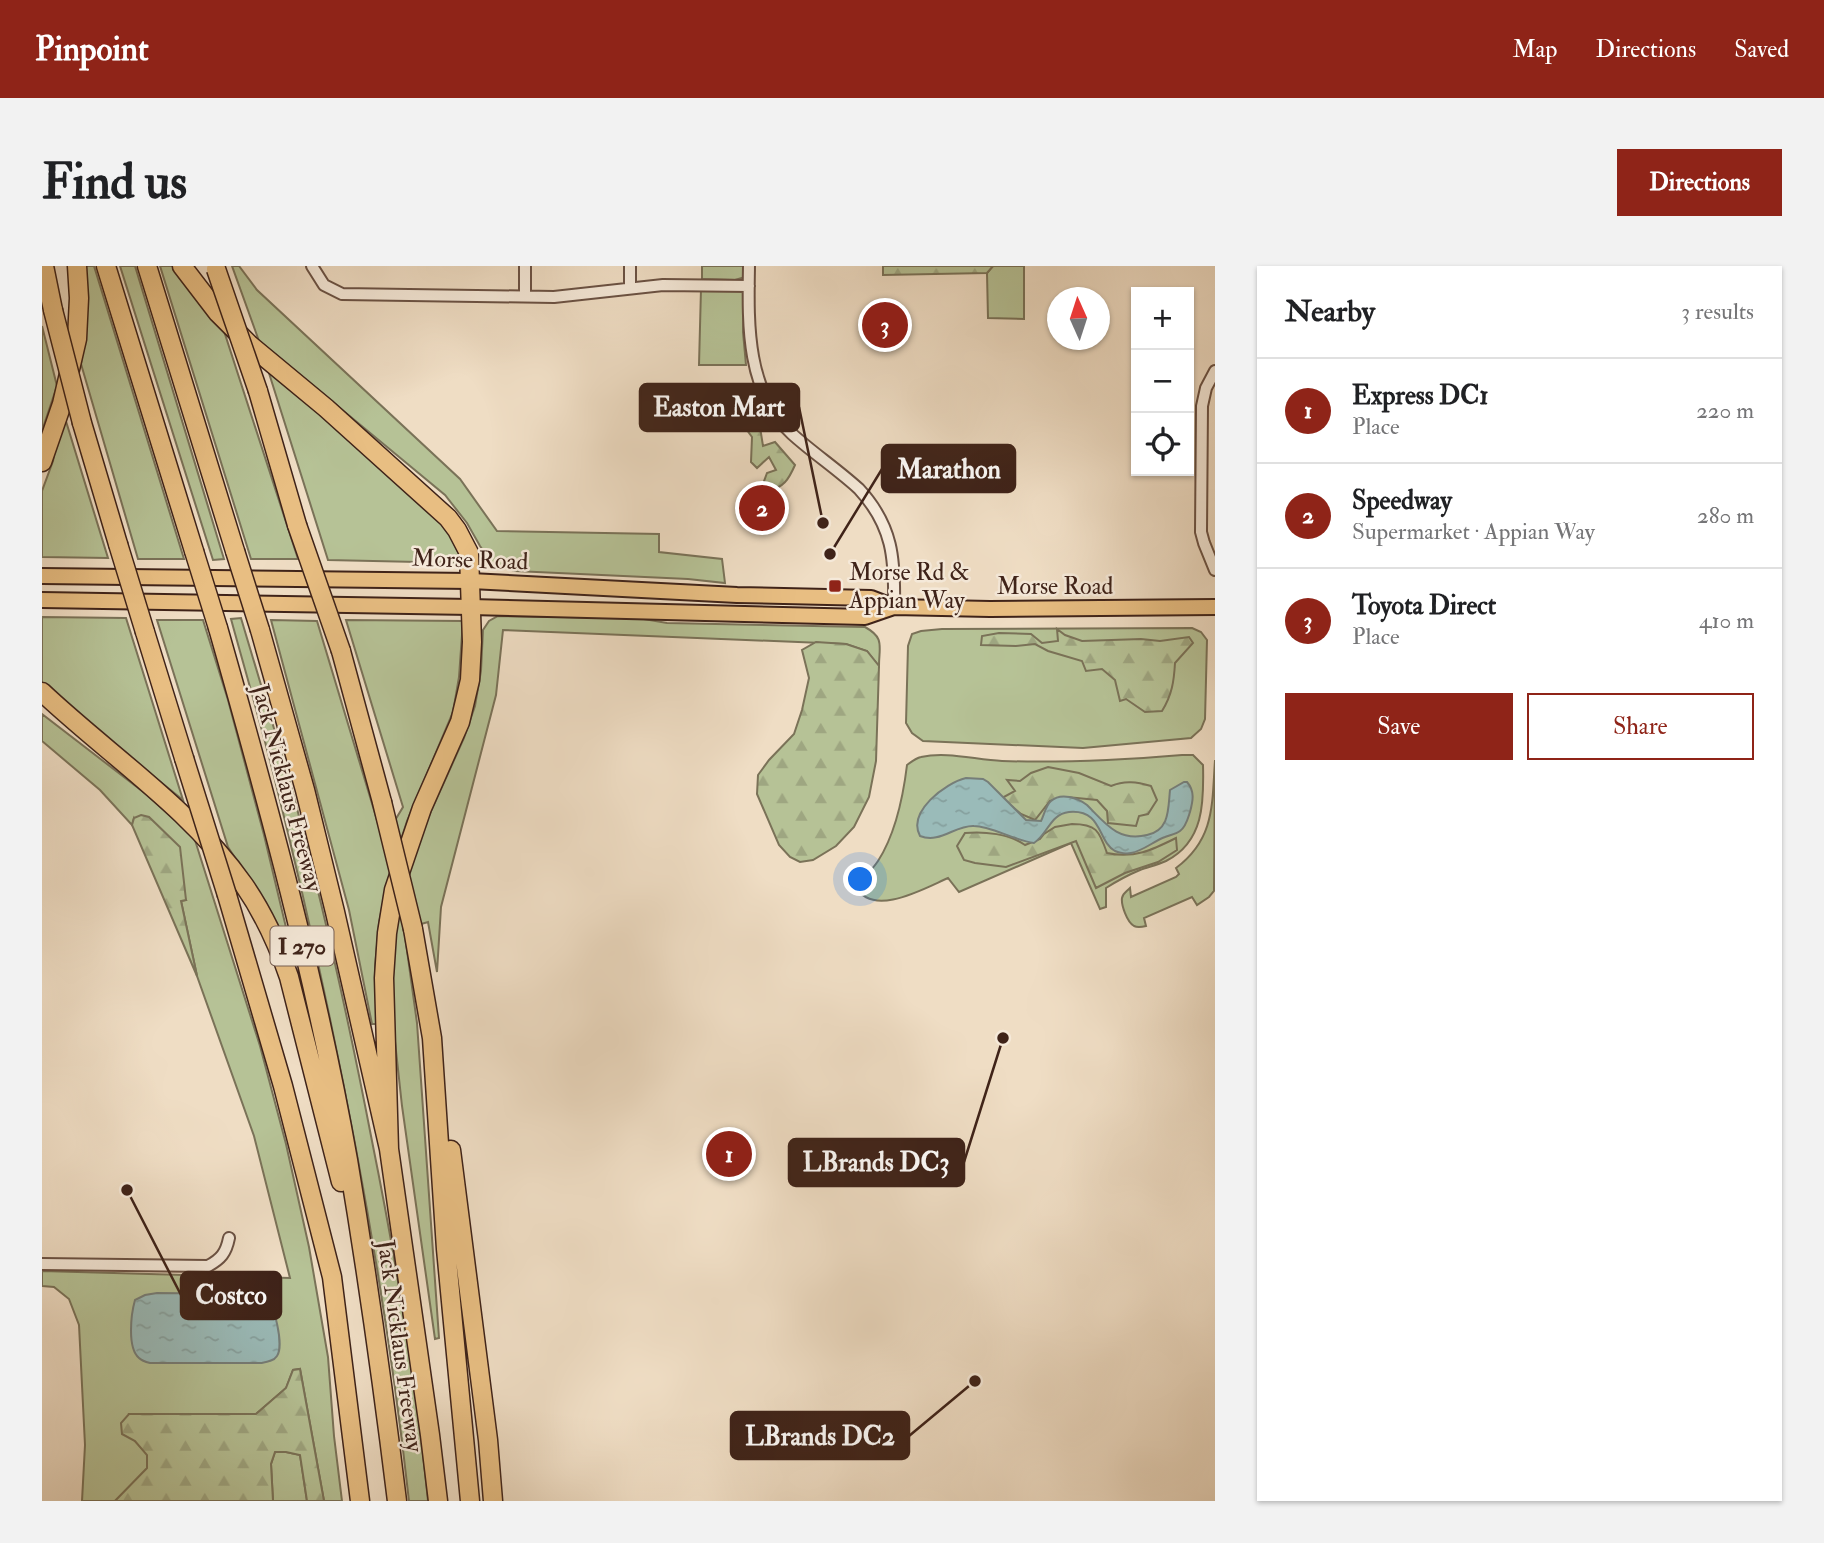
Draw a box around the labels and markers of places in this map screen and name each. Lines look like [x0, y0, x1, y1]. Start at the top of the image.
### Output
pin: 3 [862, 299, 908, 351]
callout: Easton Mart [640, 384, 799, 431]
callout: Marathon [882, 445, 1015, 492]
pin: 2 [739, 482, 785, 534]
place label: Morse Rd & Appian Way [848, 557, 969, 616]
marker: Morse Rd & Appian Way [827, 578, 843, 594]
pin: 1 [706, 1128, 752, 1180]
callout: LBrands DC3 [789, 1139, 964, 1186]
callout: Costco [181, 1272, 281, 1319]
callout: LBrands DC2 [731, 1412, 909, 1459]

